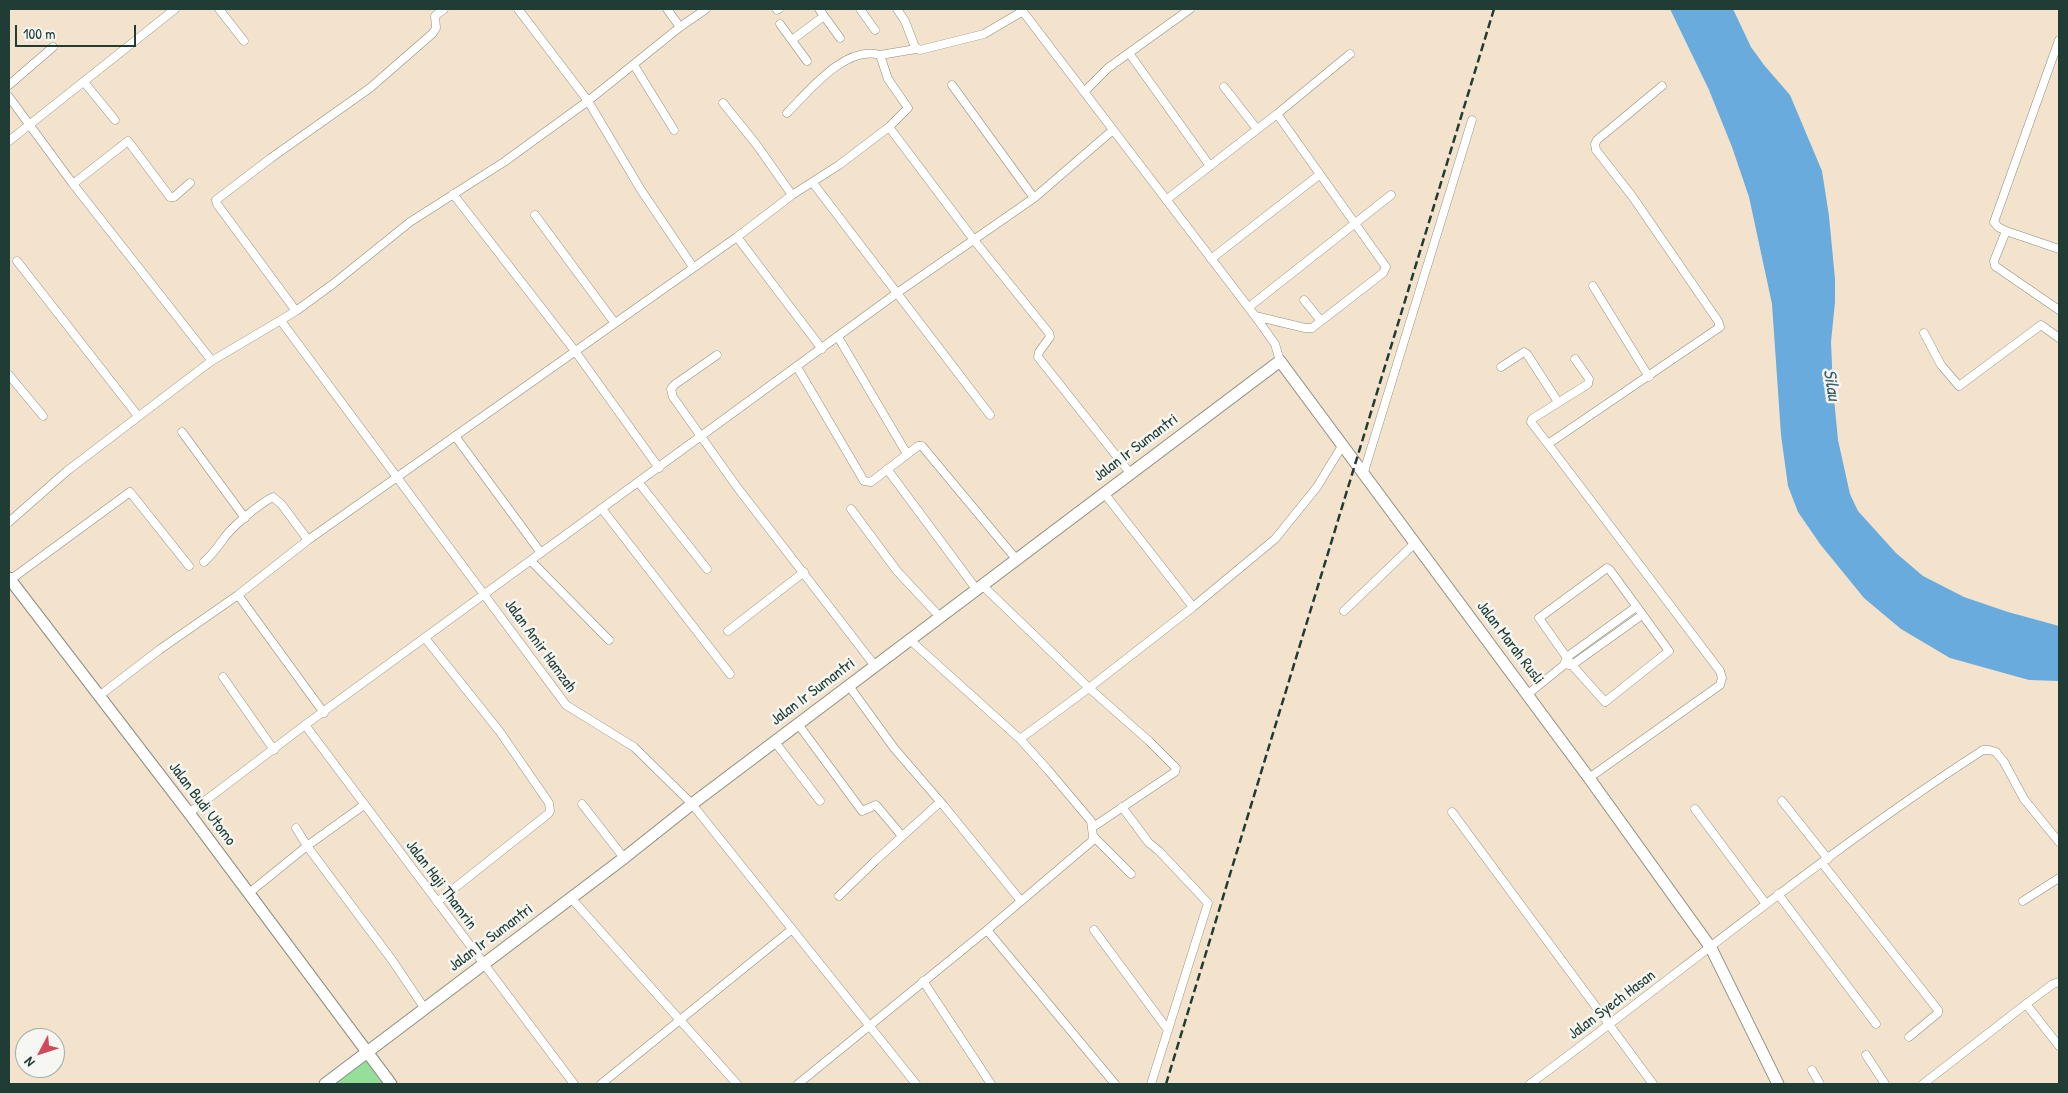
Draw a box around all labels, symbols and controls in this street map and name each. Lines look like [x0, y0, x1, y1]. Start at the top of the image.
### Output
scale bar [18, 15, 139, 47]
text: 100 m [23, 23, 56, 44]
water label: Silau [1818, 368, 1844, 402]
street label: Jalan Ir Sumantri [1090, 410, 1182, 486]
street label: Jalan Amir Hamzah [500, 596, 580, 696]
street label: Jalan Marah Rusli [1472, 597, 1548, 689]
street label: Jalan Ir Sumantri [767, 654, 859, 730]
street label: Jalan Budi Utomo [164, 758, 240, 850]
street label: Jalan Haji Thamrin [401, 837, 481, 933]
street label: Jalan Ir Sumantri [445, 900, 537, 976]
street label: Jalan Syech Hasan [1565, 966, 1659, 1044]
north arrow [15, 1028, 65, 1078]
text: N [19, 1053, 39, 1071]

